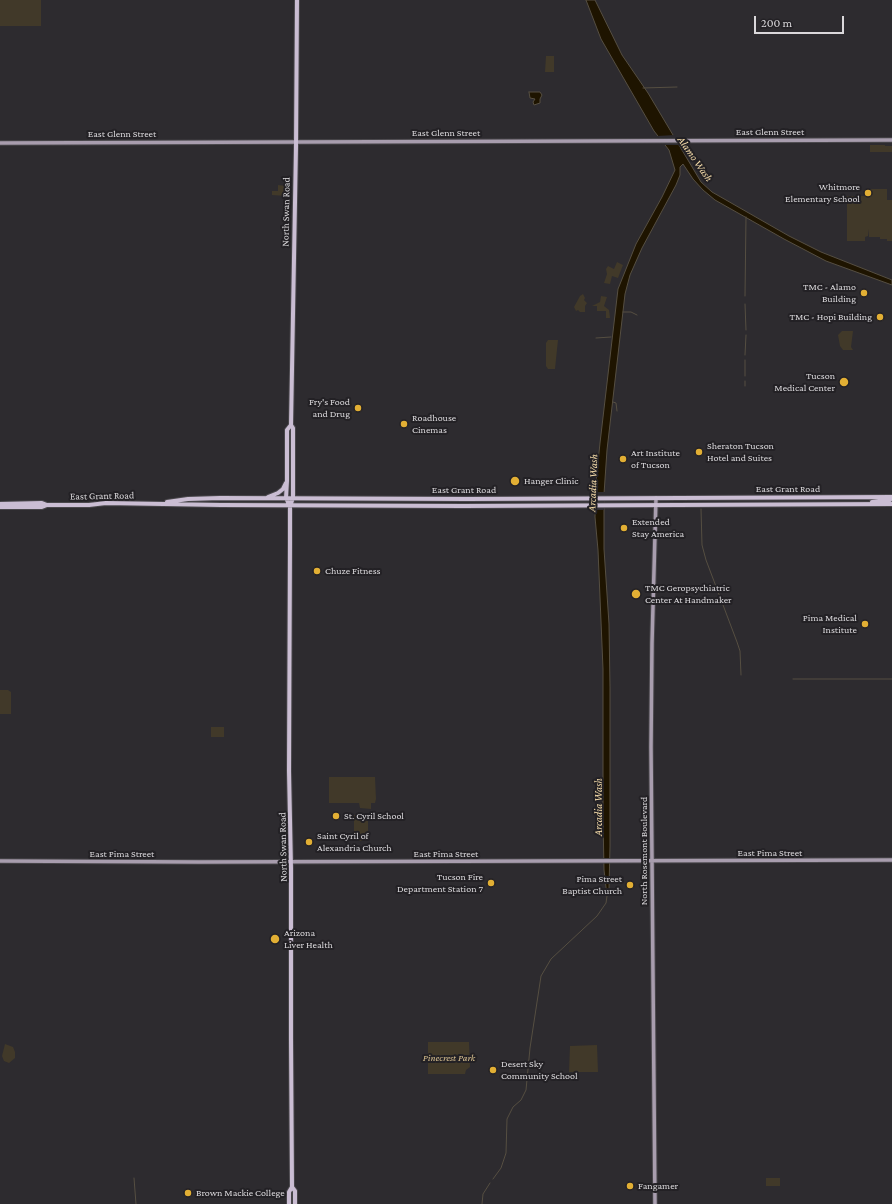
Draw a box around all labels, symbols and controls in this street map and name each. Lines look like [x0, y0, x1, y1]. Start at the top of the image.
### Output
scale bar [756, 8, 846, 34]
text: 200 m [761, 16, 792, 30]
street label: East Glenn Street [736, 126, 804, 138]
street label: East Glenn Street [412, 127, 480, 139]
street label: East Glenn Street [88, 128, 156, 140]
water label: Alamo Wash [675, 134, 715, 184]
street label: North Swan Road [279, 177, 293, 247]
place label: Whitmore Elementary School [785, 181, 860, 204]
marker: Whitmore Elementary School [863, 188, 873, 198]
place label: TMC - Alamo Building [803, 281, 856, 304]
marker: TMC - Alamo Building [859, 288, 869, 298]
place label: TMC - Hopi Building [790, 311, 872, 323]
marker: TMC - Hopi Building [875, 312, 885, 322]
place label: Tucson Medical Center [774, 370, 835, 394]
marker: Tucson Medical Center [838, 376, 850, 388]
place label: Fry's Food and Drug [309, 396, 350, 420]
marker: Fry's Food and Drug [353, 403, 363, 413]
place label: Roadhouse Cinemas [412, 412, 456, 436]
marker: Roadhouse Cinemas [399, 419, 409, 429]
place label: Sheraton Tucson Hotel and Suites [707, 440, 774, 464]
place label: Art Institute of Tucson [631, 447, 680, 470]
marker: Sheraton Tucson Hotel and Suites [694, 447, 704, 457]
water label: Arcadia Wash [585, 454, 601, 512]
marker: Art Institute of Tucson [618, 454, 628, 464]
marker: Hanger Clinic [509, 475, 521, 487]
place label: Hanger Clinic [524, 475, 578, 487]
street label: East Grant Road [756, 483, 820, 495]
street label: East Grant Road [432, 484, 496, 496]
street label: East Grant Road [70, 489, 134, 503]
place label: Extended Stay America [632, 516, 684, 540]
marker: Extended Stay America [619, 523, 629, 533]
place label: Chuze Fitness [325, 565, 380, 577]
marker: Chuze Fitness [312, 566, 322, 576]
place label: TMC Geropsychiatric Center At Handmaker [645, 582, 732, 606]
marker: TMC Geropsychiatric Center At Handmaker [630, 588, 642, 600]
place label: Pima Medical Institute [803, 612, 857, 636]
marker: Pima Medical Institute [860, 619, 870, 629]
water label: Arcadia Wash [592, 778, 606, 836]
street label: North Rosemont Boulevard [638, 797, 650, 905]
place label: St. Cyril School [344, 810, 404, 822]
marker: St. Cyril School [331, 811, 341, 821]
street label: North Swan Road [276, 812, 290, 882]
place label: Saint Cyril of Alexandria Church [317, 830, 392, 854]
marker: Saint Cyril of Alexandria Church [304, 837, 314, 847]
street label: East Pima Street [738, 847, 802, 859]
street label: East Pima Street [90, 848, 154, 860]
street label: East Pima Street [414, 848, 478, 860]
place label: Tucson Fire Department Station 7 [397, 871, 483, 894]
place label: Pima Street Baptist Church [562, 873, 622, 896]
marker: Tucson Fire Department Station 7 [486, 878, 496, 888]
marker: Pima Street Baptist Church [625, 880, 635, 890]
place label: Arizona Liver Health [284, 927, 333, 950]
marker: Arizona Liver Health [269, 933, 281, 945]
park label: Pinecrest Park [423, 1052, 475, 1064]
place label: Desert Sky Community School [501, 1058, 578, 1082]
marker: Desert Sky Community School [488, 1065, 498, 1075]
place label: Fangamer [638, 1180, 678, 1192]
marker: Fangamer [625, 1181, 635, 1191]
place label: Brown Mackie College [196, 1187, 285, 1199]
marker: Brown Mackie College [183, 1188, 193, 1198]

